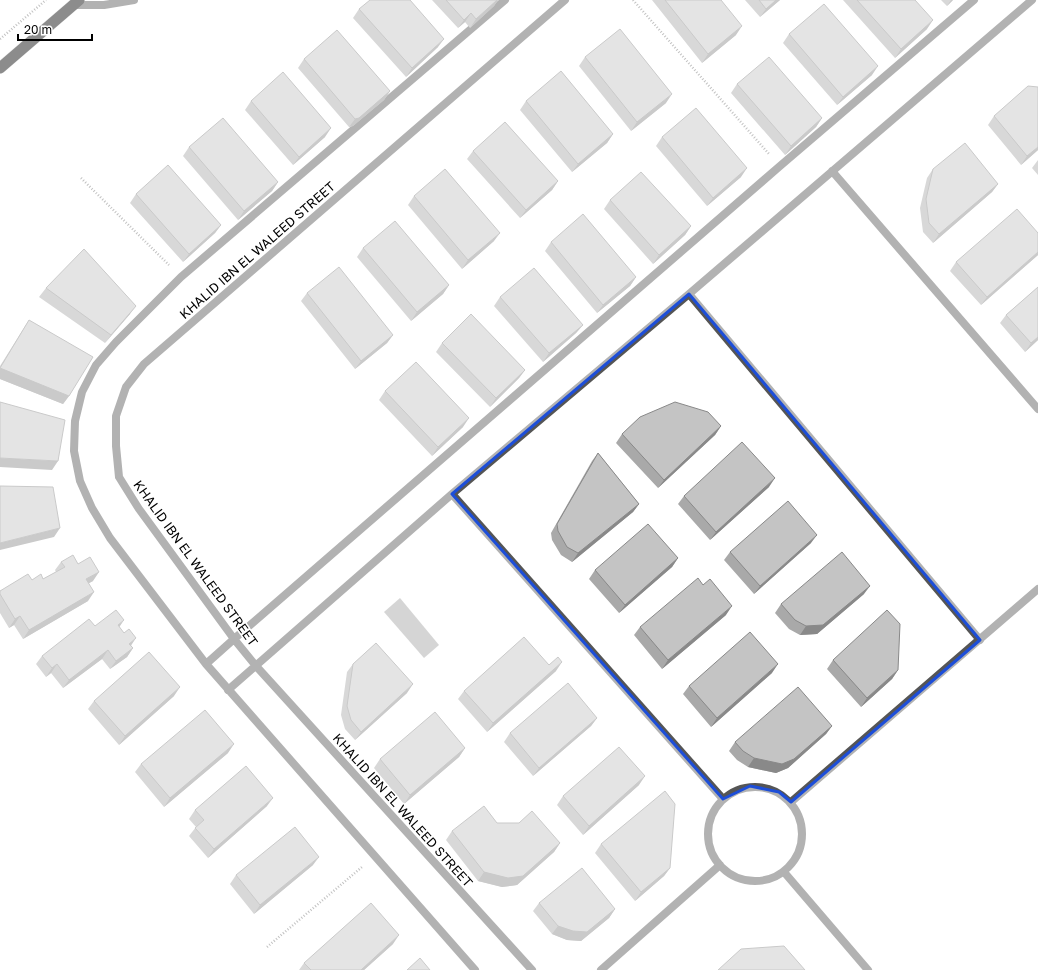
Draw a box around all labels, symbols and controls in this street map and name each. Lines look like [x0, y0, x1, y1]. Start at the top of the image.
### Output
scale bar [18, 16, 92, 42]
text: 20 m [24, 22, 52, 37]
street label: KHALID IBN EL WALEED STREET [176, 178, 338, 322]
street label: KHALID IBN EL WALEED STREET [130, 477, 262, 649]
street label: KHALID IBN EL WALEED STREET [330, 730, 476, 890]

